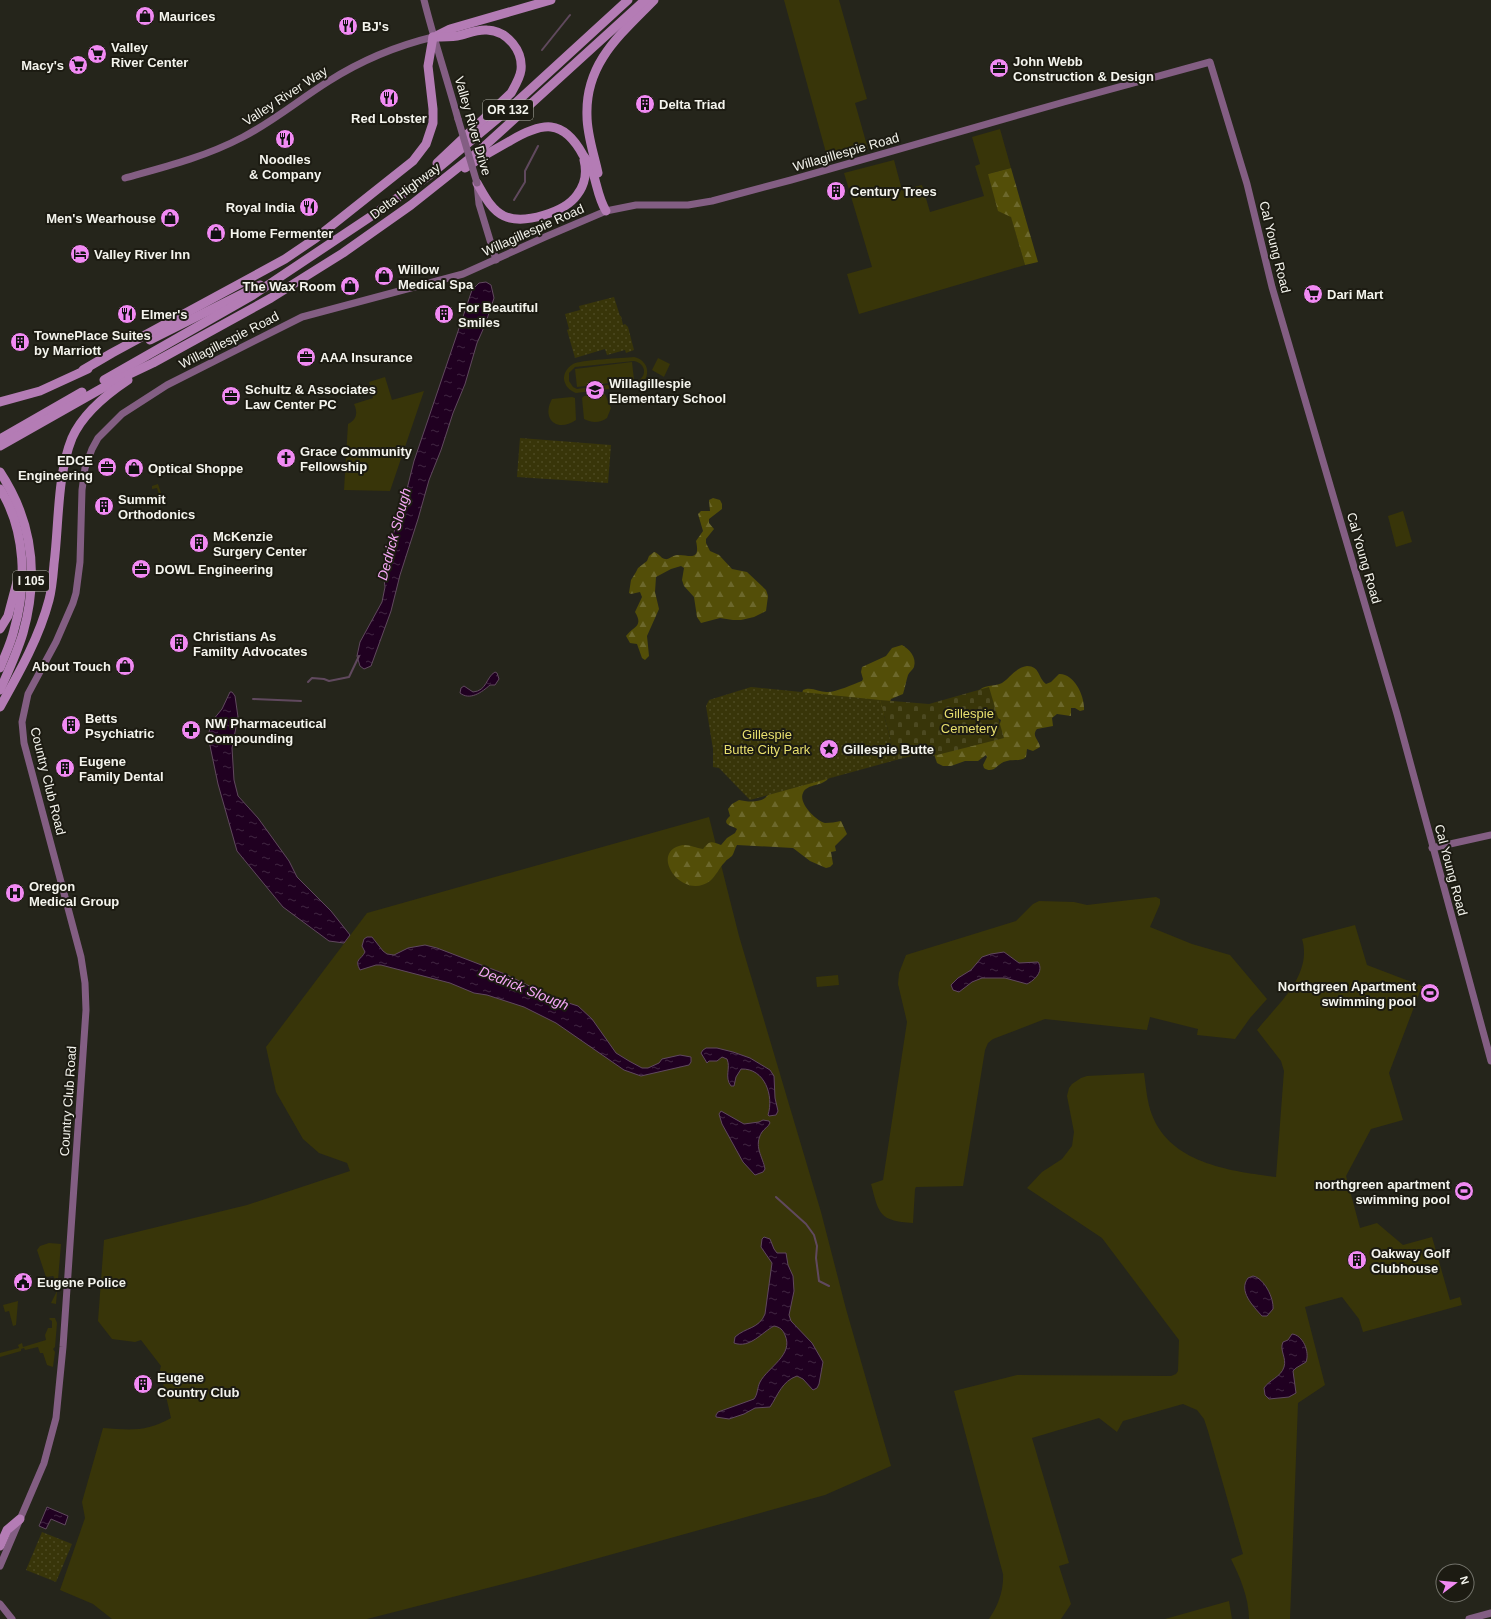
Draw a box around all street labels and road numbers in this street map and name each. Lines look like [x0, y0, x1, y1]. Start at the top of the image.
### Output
street label: Valley River Way [240, 63, 330, 129]
street label: Valley River Drive [452, 75, 494, 177]
road number: OR 132 [483, 100, 533, 120]
street label: Willagillespie Road [791, 130, 901, 174]
street label: Delta Highway [367, 159, 443, 222]
street label: Cal Young Road [1256, 200, 1294, 294]
street label: Willagillespie Road [480, 201, 586, 259]
street label: Willagillespie Road [177, 308, 281, 372]
street label: Cal Young Road [1344, 511, 1384, 605]
road number: I 105 [13, 571, 49, 591]
street label: Country Club Road [27, 726, 69, 836]
street label: Cal Young Road [1432, 823, 1470, 917]
street label: Country Club Road [57, 1045, 79, 1157]

